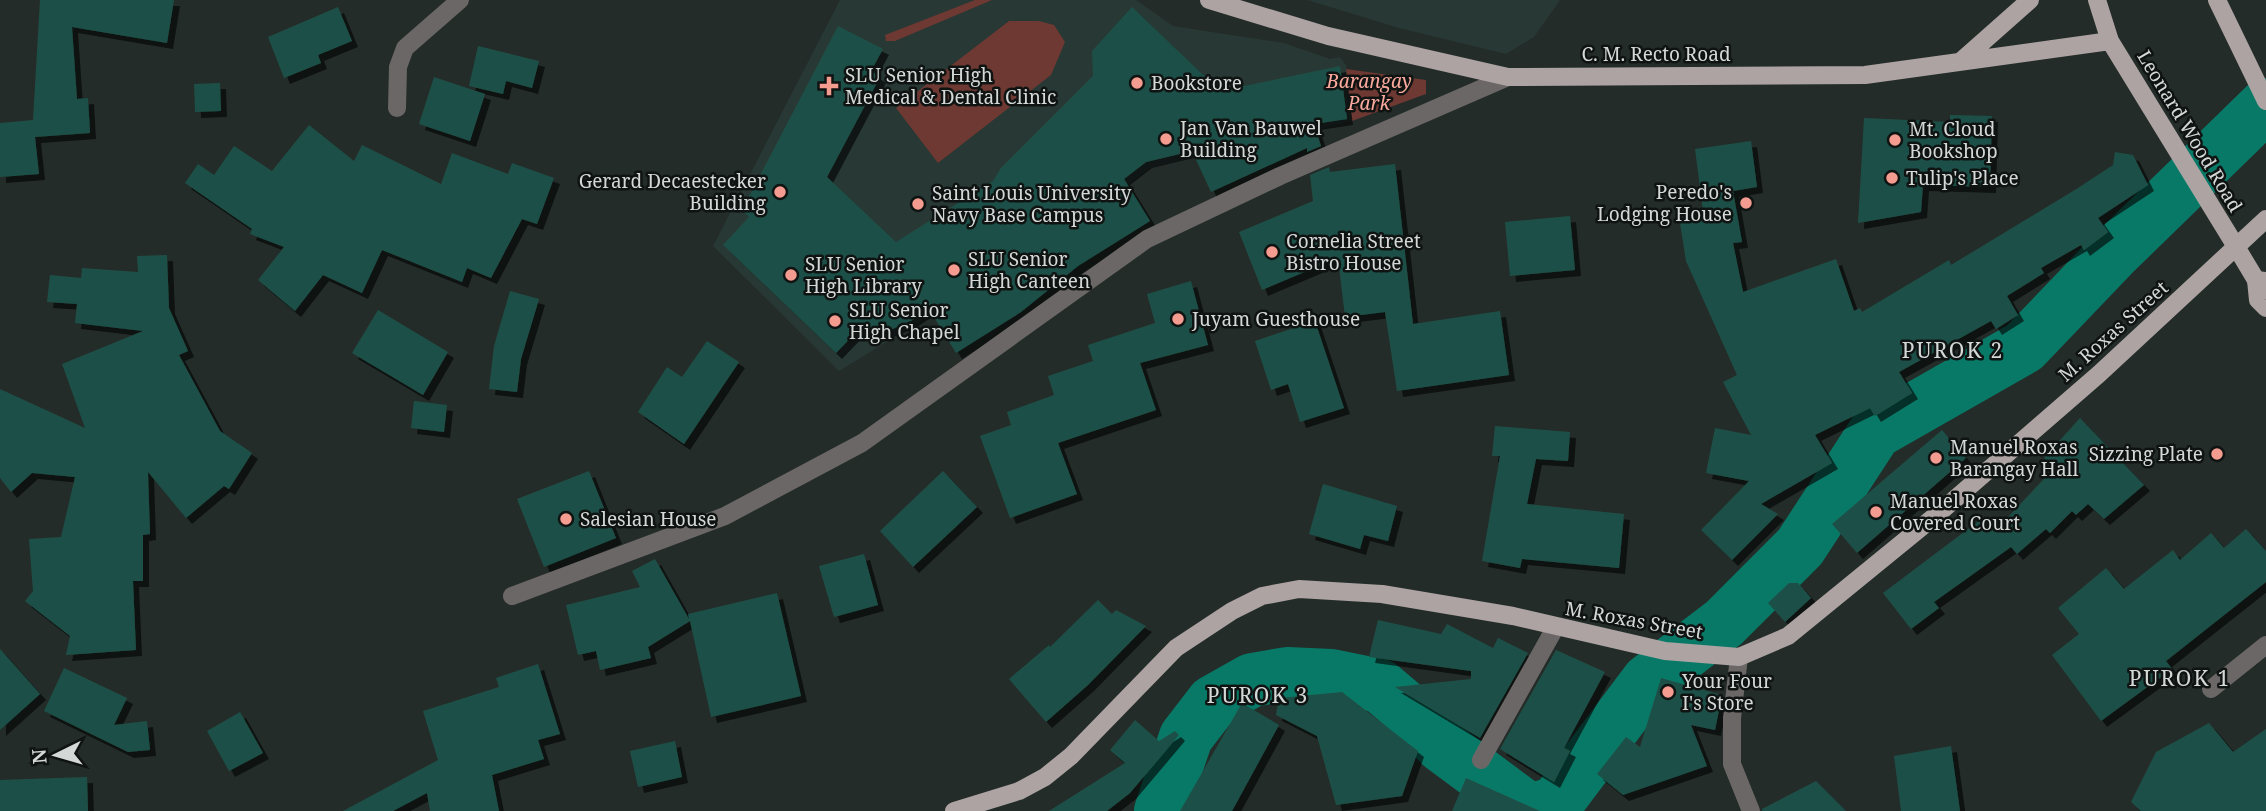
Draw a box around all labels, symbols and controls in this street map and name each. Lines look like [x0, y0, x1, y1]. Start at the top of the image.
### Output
street label: C. M. Recto Road [1581, 41, 1731, 67]
street label: Leonard Wood Road [2131, 45, 2249, 217]
place label: SLU Senior High Medical & Dental Clinic [845, 62, 1056, 110]
park label: Barangay Park [1325, 68, 1412, 116]
place label: Bookstore [1151, 70, 1242, 96]
marker: Bookstore [1129, 75, 1145, 91]
marker: SLU Senior High Medical & Dental Clinic [819, 76, 839, 96]
place label: Jan Van Bauwel Building [1179, 115, 1322, 163]
place label: Mt. Cloud Bookshop [1909, 116, 1998, 164]
marker: Jan Van Bauwel Building [1158, 131, 1174, 147]
marker: Mt. Cloud Bookshop [1887, 132, 1903, 148]
place label: Tulip's Place [1906, 165, 2019, 191]
place label: Gerard Decaestecker Building [579, 168, 766, 216]
marker: Tulip's Place [1884, 170, 1900, 186]
place label: Peredo's Lodging House [1597, 179, 1732, 227]
place label: Saint Louis University Navy Base Campus [932, 180, 1132, 228]
marker: Gerard Decaestecker Building [772, 184, 788, 200]
marker: Peredo's Lodging House [1738, 195, 1754, 211]
marker: Saint Louis University Navy Base Campus [910, 196, 926, 212]
place label: Cornelia Street Bistro House [1286, 228, 1421, 276]
marker: Cornelia Street Bistro House [1264, 244, 1280, 260]
place label: SLU Senior High Canteen [968, 246, 1090, 294]
place label: SLU Senior High Library [805, 251, 922, 299]
marker: SLU Senior High Canteen [946, 262, 962, 278]
marker: SLU Senior High Library [783, 267, 799, 283]
street label: M. Roxas Street [2053, 275, 2174, 387]
place label: SLU Senior High Chapel [849, 297, 960, 345]
place label: Juyam Guesthouse [1191, 306, 1360, 332]
marker: Juyam Guesthouse [1170, 311, 1186, 327]
marker: SLU Senior High Chapel [827, 313, 843, 329]
district label: PUROK 2 [1902, 336, 2004, 364]
place label: Manuel Roxas Barangay Hall [1950, 434, 2079, 482]
place label: Sizzing Plate [2089, 441, 2203, 467]
marker: Sizzing Plate [2209, 446, 2225, 462]
marker: Manuel Roxas Barangay Hall [1928, 450, 1944, 466]
place label: Manuel Roxas Covered Court [1890, 488, 2020, 536]
marker: Manuel Roxas Covered Court [1868, 504, 1884, 520]
place label: Salesian House [580, 506, 716, 532]
marker: Salesian House [558, 511, 574, 527]
street label: M. Roxas Street [1563, 595, 1705, 645]
district label: PUROK 1 [2129, 664, 2231, 692]
place label: Your Four I's Store [1681, 668, 1772, 716]
district label: PUROK 3 [1207, 681, 1309, 709]
marker: Your Four I's Store [1660, 684, 1676, 700]
north arrow [21, 720, 91, 790]
text: N [25, 748, 53, 765]

